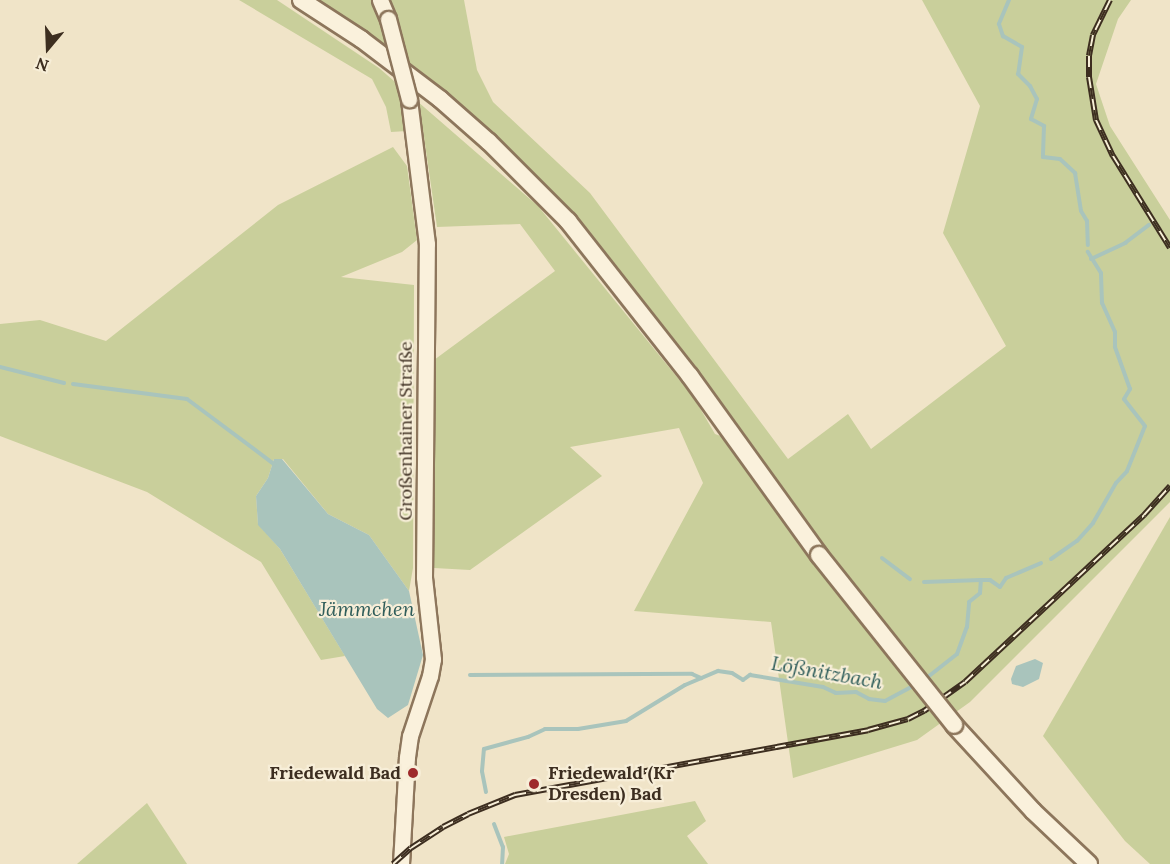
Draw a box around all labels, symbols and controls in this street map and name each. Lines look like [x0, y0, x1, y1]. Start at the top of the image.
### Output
north arrow [18, 18, 78, 78]
text: N [33, 54, 51, 76]
street label: Großenhainer Straße [395, 341, 417, 521]
water label: Jämmchen [319, 596, 415, 620]
water label: Lößnitzbach [770, 650, 884, 694]
place label: Friedewald Bad [269, 762, 401, 784]
place label: Friedewald (Kr Dresden) Bad [548, 763, 674, 806]
marker: Friedewald Bad [406, 766, 420, 780]
marker: Friedewald (Kr Dresden) Bad [525, 775, 543, 793]

